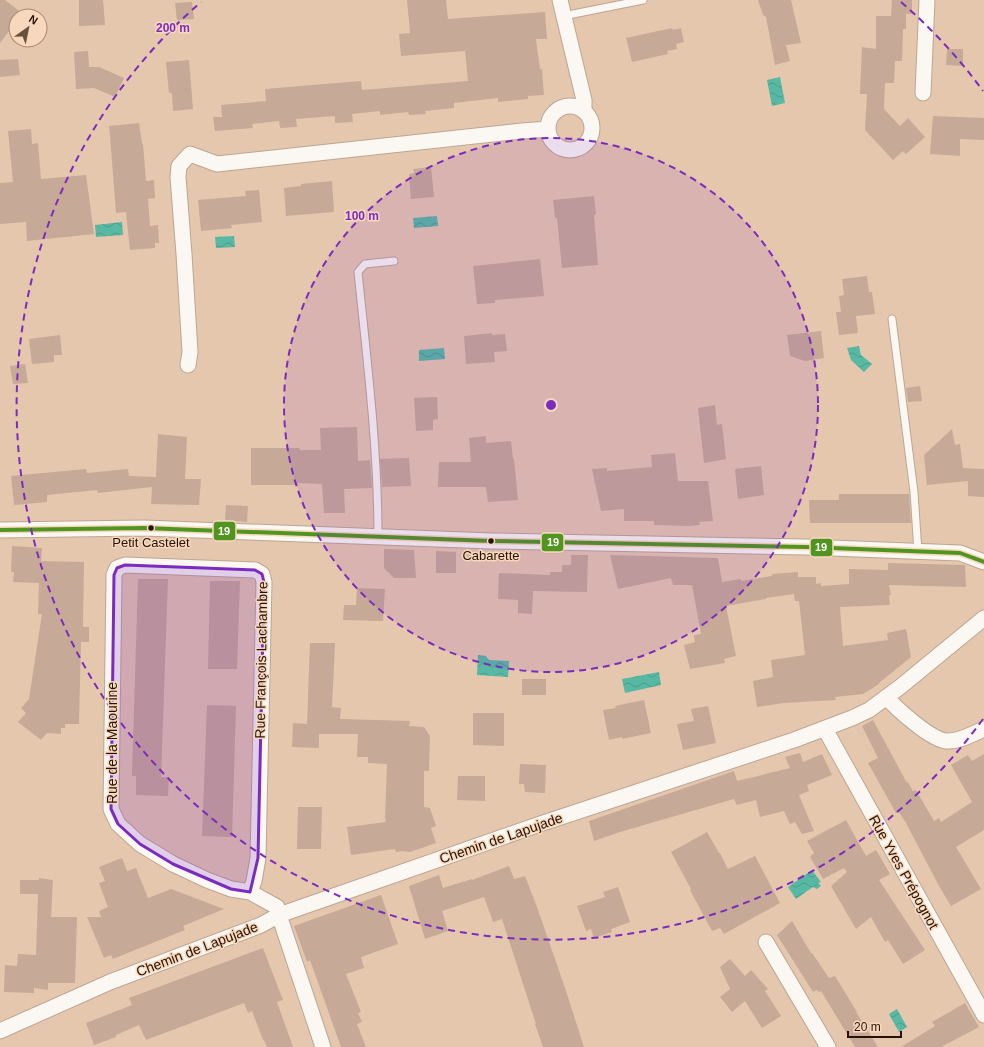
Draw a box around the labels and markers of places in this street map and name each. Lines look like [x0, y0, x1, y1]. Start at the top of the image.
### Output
centre of rings [544, 398, 558, 412]
marker: Petit Castelet [146, 523, 156, 533]
place label: Petit Castelet [112, 535, 190, 550]
marker: Cabarette [486, 536, 496, 546]
place label: Cabarette [462, 548, 520, 563]

